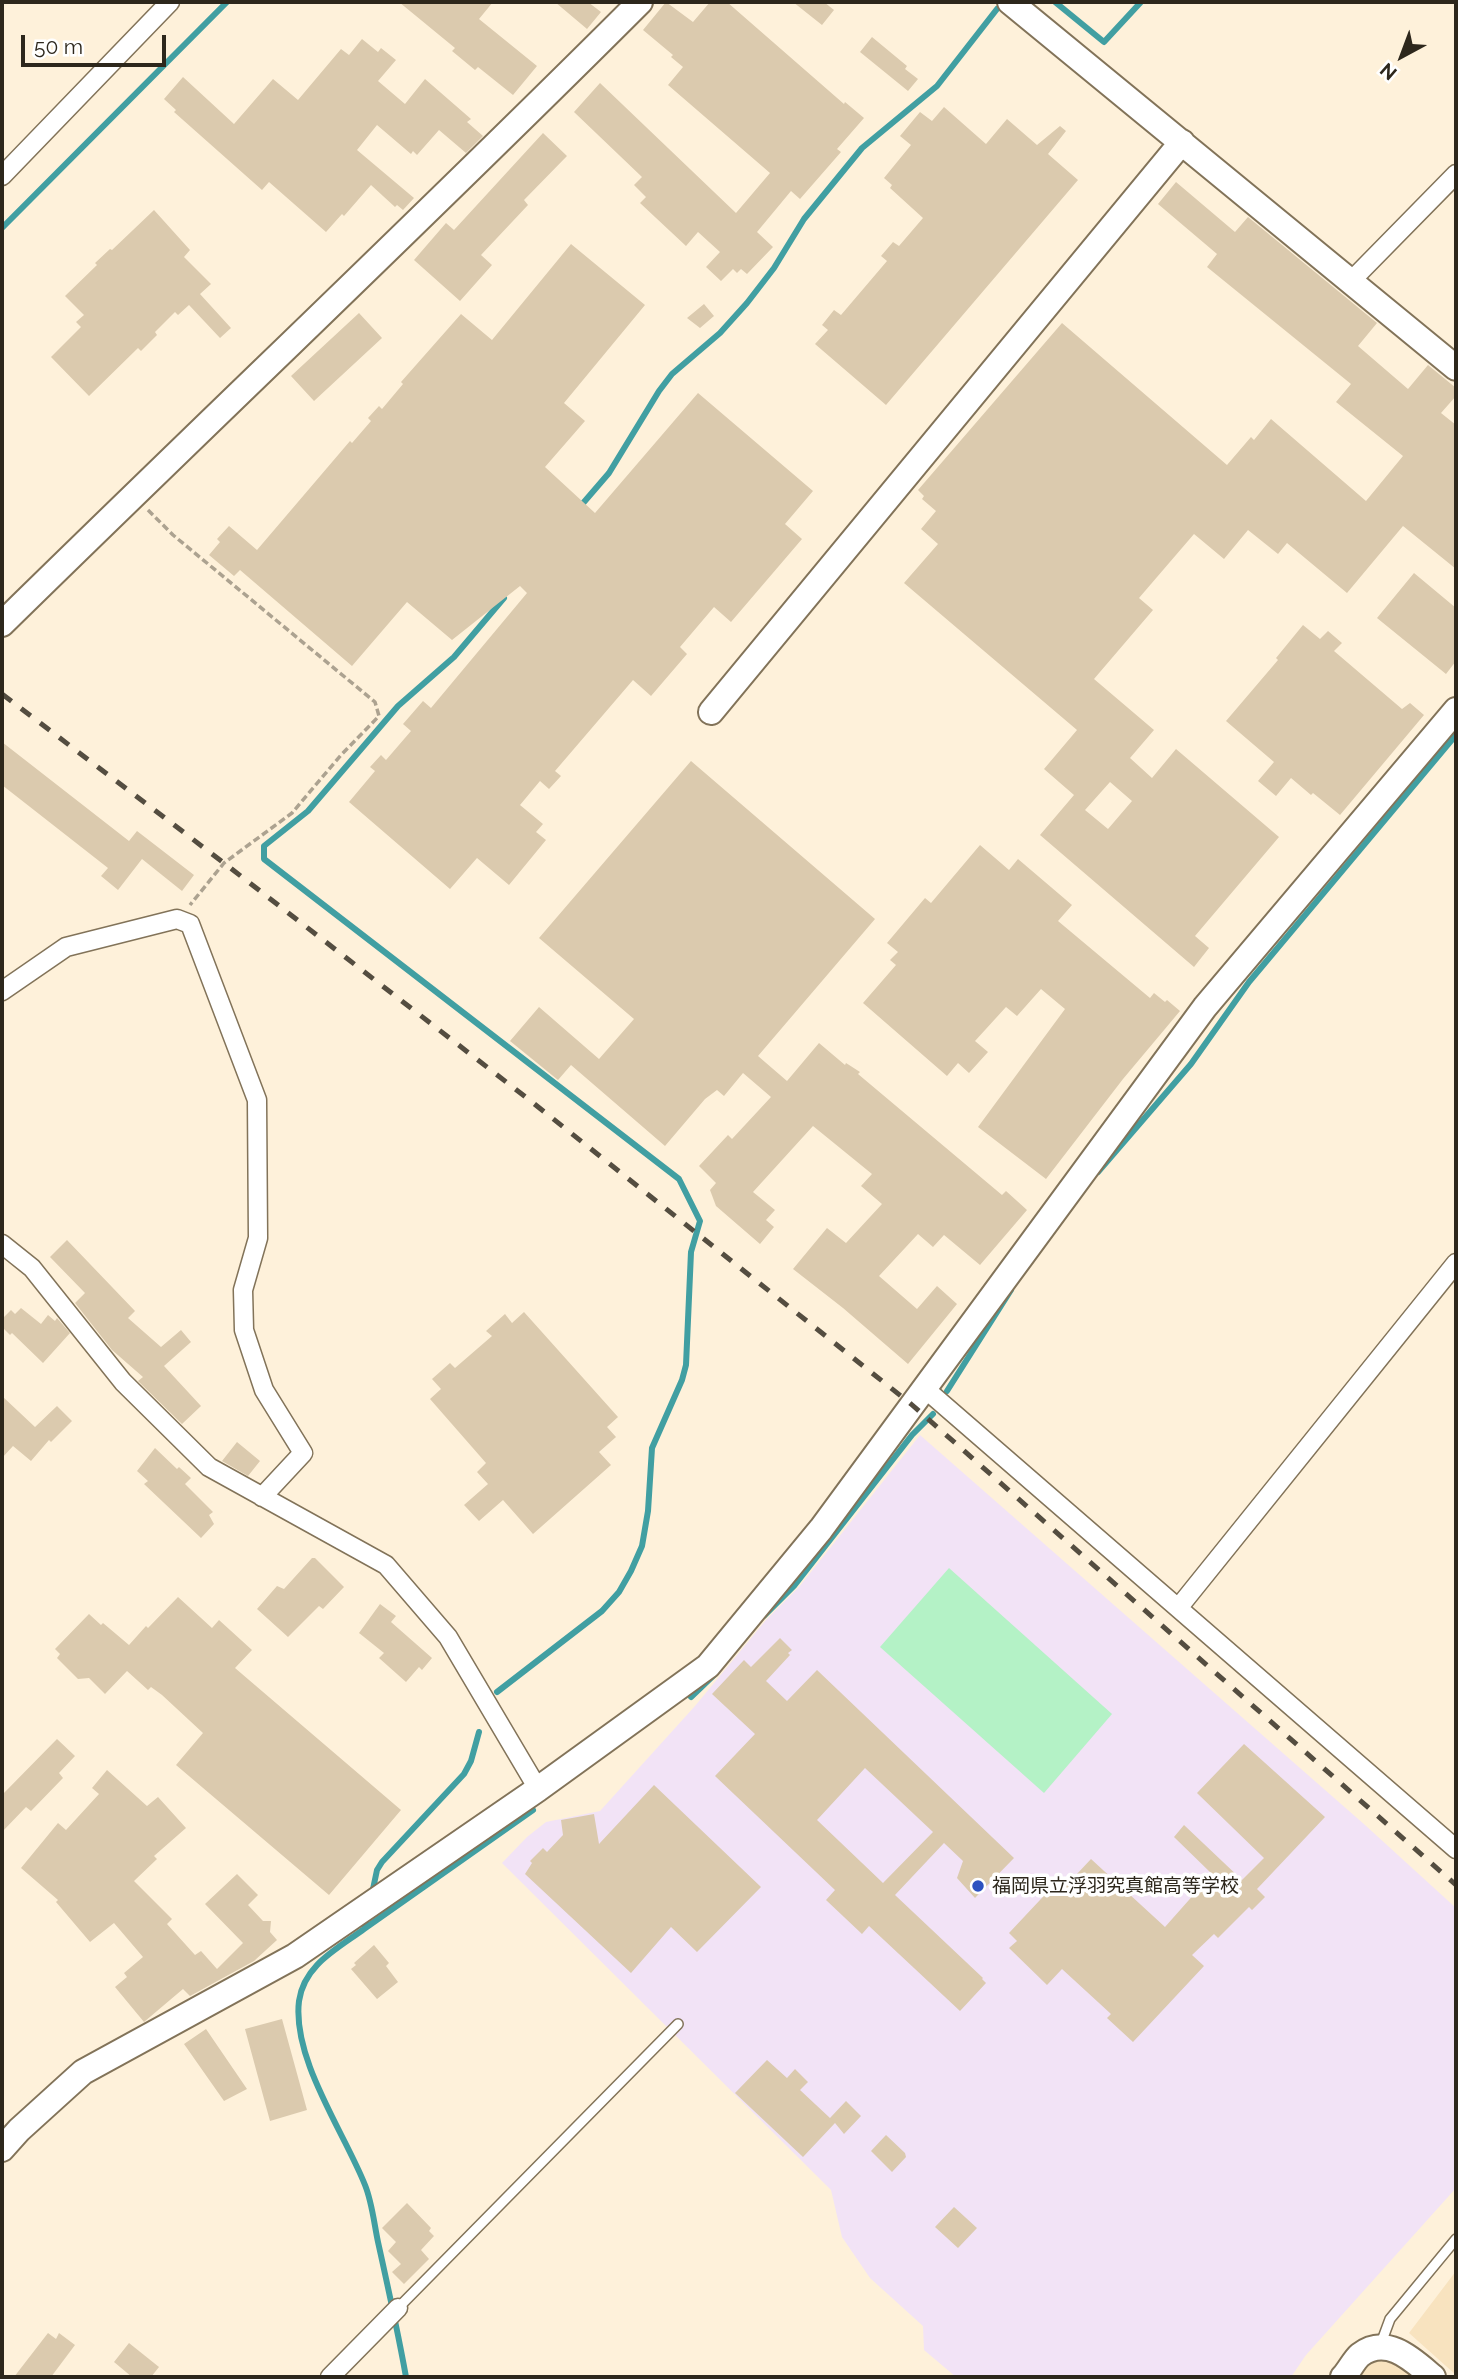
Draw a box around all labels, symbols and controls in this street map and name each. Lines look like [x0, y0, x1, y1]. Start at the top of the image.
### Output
scale bar [24, 21, 170, 65]
north arrow [1367, 21, 1437, 91]
text: 50 m [34, 34, 83, 59]
text: N [1376, 59, 1401, 85]
place label: 福岡県立浮羽究真館高等学校 [992, 1875, 1239, 1897]
marker: 福岡県立浮羽究真館高等学校 [970, 1878, 986, 1894]

